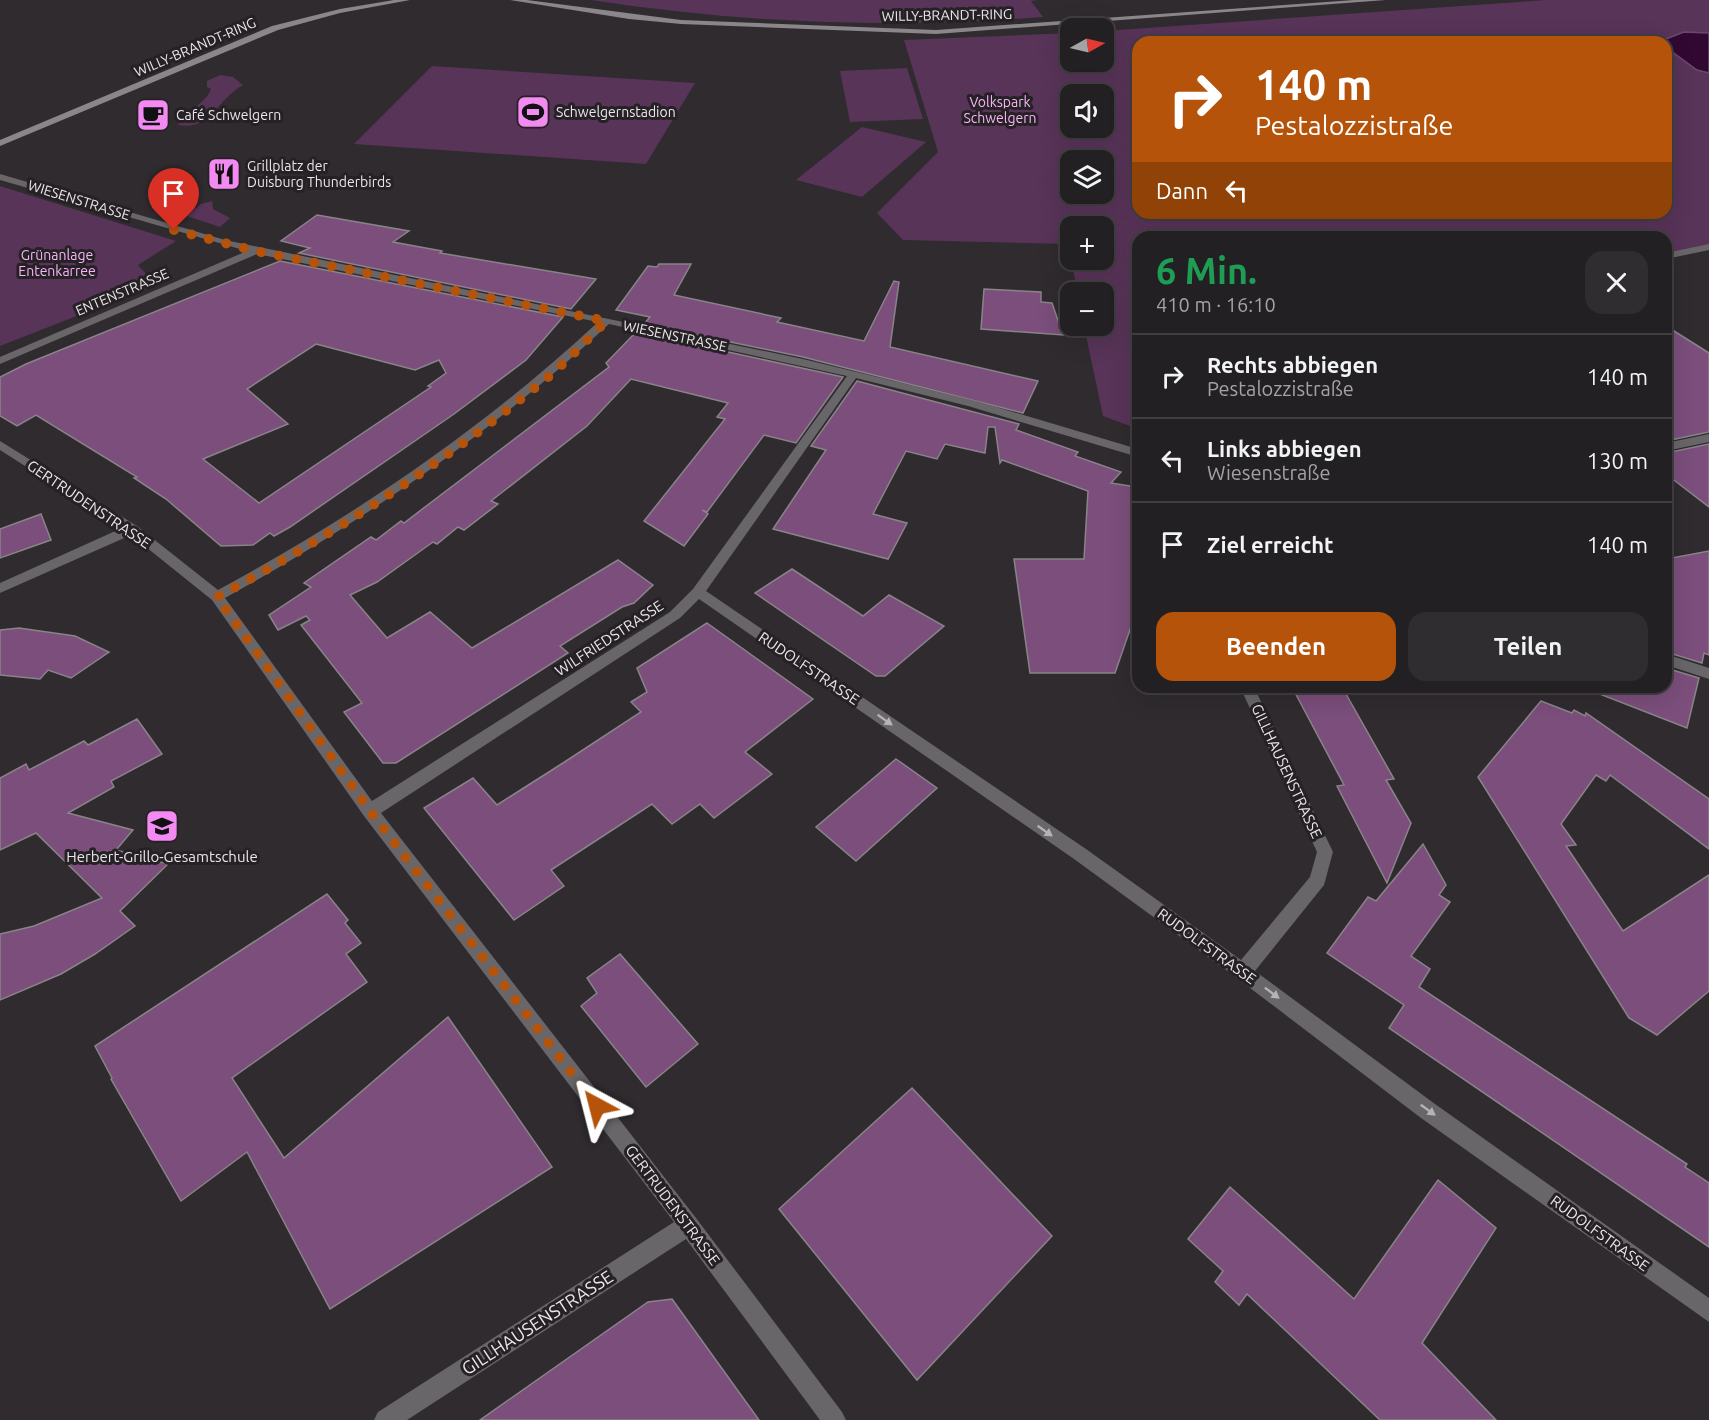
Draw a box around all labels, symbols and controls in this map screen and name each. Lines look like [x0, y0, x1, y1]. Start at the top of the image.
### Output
street label: WILLY-BRANDT-RING [882, 6, 1012, 24]
street label: WILLY-BRANDT-RING [132, 14, 258, 80]
north arrow [1060, 18, 1114, 72]
map controls [1060, 18, 1114, 336]
icon: right [1156, 60, 1234, 138]
text: 140 m [1255, 61, 1372, 108]
button: sound [1060, 84, 1114, 138]
sports icon: Schwelgernstadion [515, 94, 551, 130]
park label: Volkspark Schwelgern [963, 94, 1037, 126]
cafe icon: Café Schwelgern [135, 97, 171, 133]
place label: Schwelgernstadion [556, 104, 676, 120]
place label: Café Schwelgern [176, 107, 281, 123]
text: Pestalozzistraße [1255, 110, 1453, 140]
button: layers [1060, 150, 1114, 204]
restaurant icon: Grillplatz der Duisburg Thunderbirds [206, 156, 242, 192]
place label: Grillplatz der Duisburg Thunderbirds [247, 158, 391, 190]
pin [148, 168, 199, 230]
icon: left [1220, 174, 1253, 207]
street label: WIESENSTRASSE [26, 177, 132, 223]
icon: arrive [157, 177, 190, 210]
text: Dann [1156, 178, 1208, 203]
button: + [1060, 216, 1114, 270]
park label: Grünanlage Entenkarree [18, 247, 96, 279]
text: 6 Min. [1156, 250, 1257, 291]
button: close [1585, 251, 1648, 314]
street label: ENTENSTRASSE [73, 265, 171, 319]
button: − [1060, 282, 1114, 336]
text: 410 m · 16:10 [1156, 293, 1276, 316]
street label: WIESENSTRASSE [622, 317, 728, 355]
text: Rechts abbiegen [1207, 352, 1378, 377]
icon: right [1156, 360, 1189, 393]
text: 140 m [1587, 364, 1648, 389]
text: Pestalozzistraße [1207, 377, 1354, 400]
text: Links abbiegen [1207, 436, 1362, 461]
icon: left [1156, 444, 1189, 477]
text: 130 m [1587, 448, 1648, 473]
street label: GERTRUDENSTRASSE [24, 456, 154, 552]
text: Wiesenstraße [1207, 461, 1330, 484]
icon: arrive [1156, 528, 1189, 561]
text: Ziel erreicht [1207, 532, 1334, 557]
text: 140 m [1587, 532, 1648, 557]
street label: WILFRIEDSTRASSE [552, 597, 666, 679]
button: Beenden [1156, 612, 1396, 681]
button: Teilen [1408, 612, 1648, 681]
street label: RUDOLFSTRASSE [756, 628, 862, 708]
street label: GILLHAUSENSTRASSE [1248, 701, 1326, 841]
one-way arrow [876, 714, 892, 726]
school or university icon: Herbert-Grillo-Gesamtschule [144, 808, 180, 844]
one-way arrow [1037, 825, 1053, 837]
place label: Herbert-Grillo-Gesamtschule [66, 848, 258, 865]
street label: RUDOLFSTRASSE [1155, 905, 1259, 987]
one-way arrow [1264, 987, 1279, 999]
position arrow [565, 1074, 629, 1138]
one-way arrow [1419, 1104, 1435, 1116]
street label: GERTRUDENSTRASSE [622, 1142, 724, 1268]
street label: RUDOLFSTRASSE [1548, 1192, 1652, 1274]
street label: GILLHAUSENSTRASSE [458, 1266, 616, 1378]

